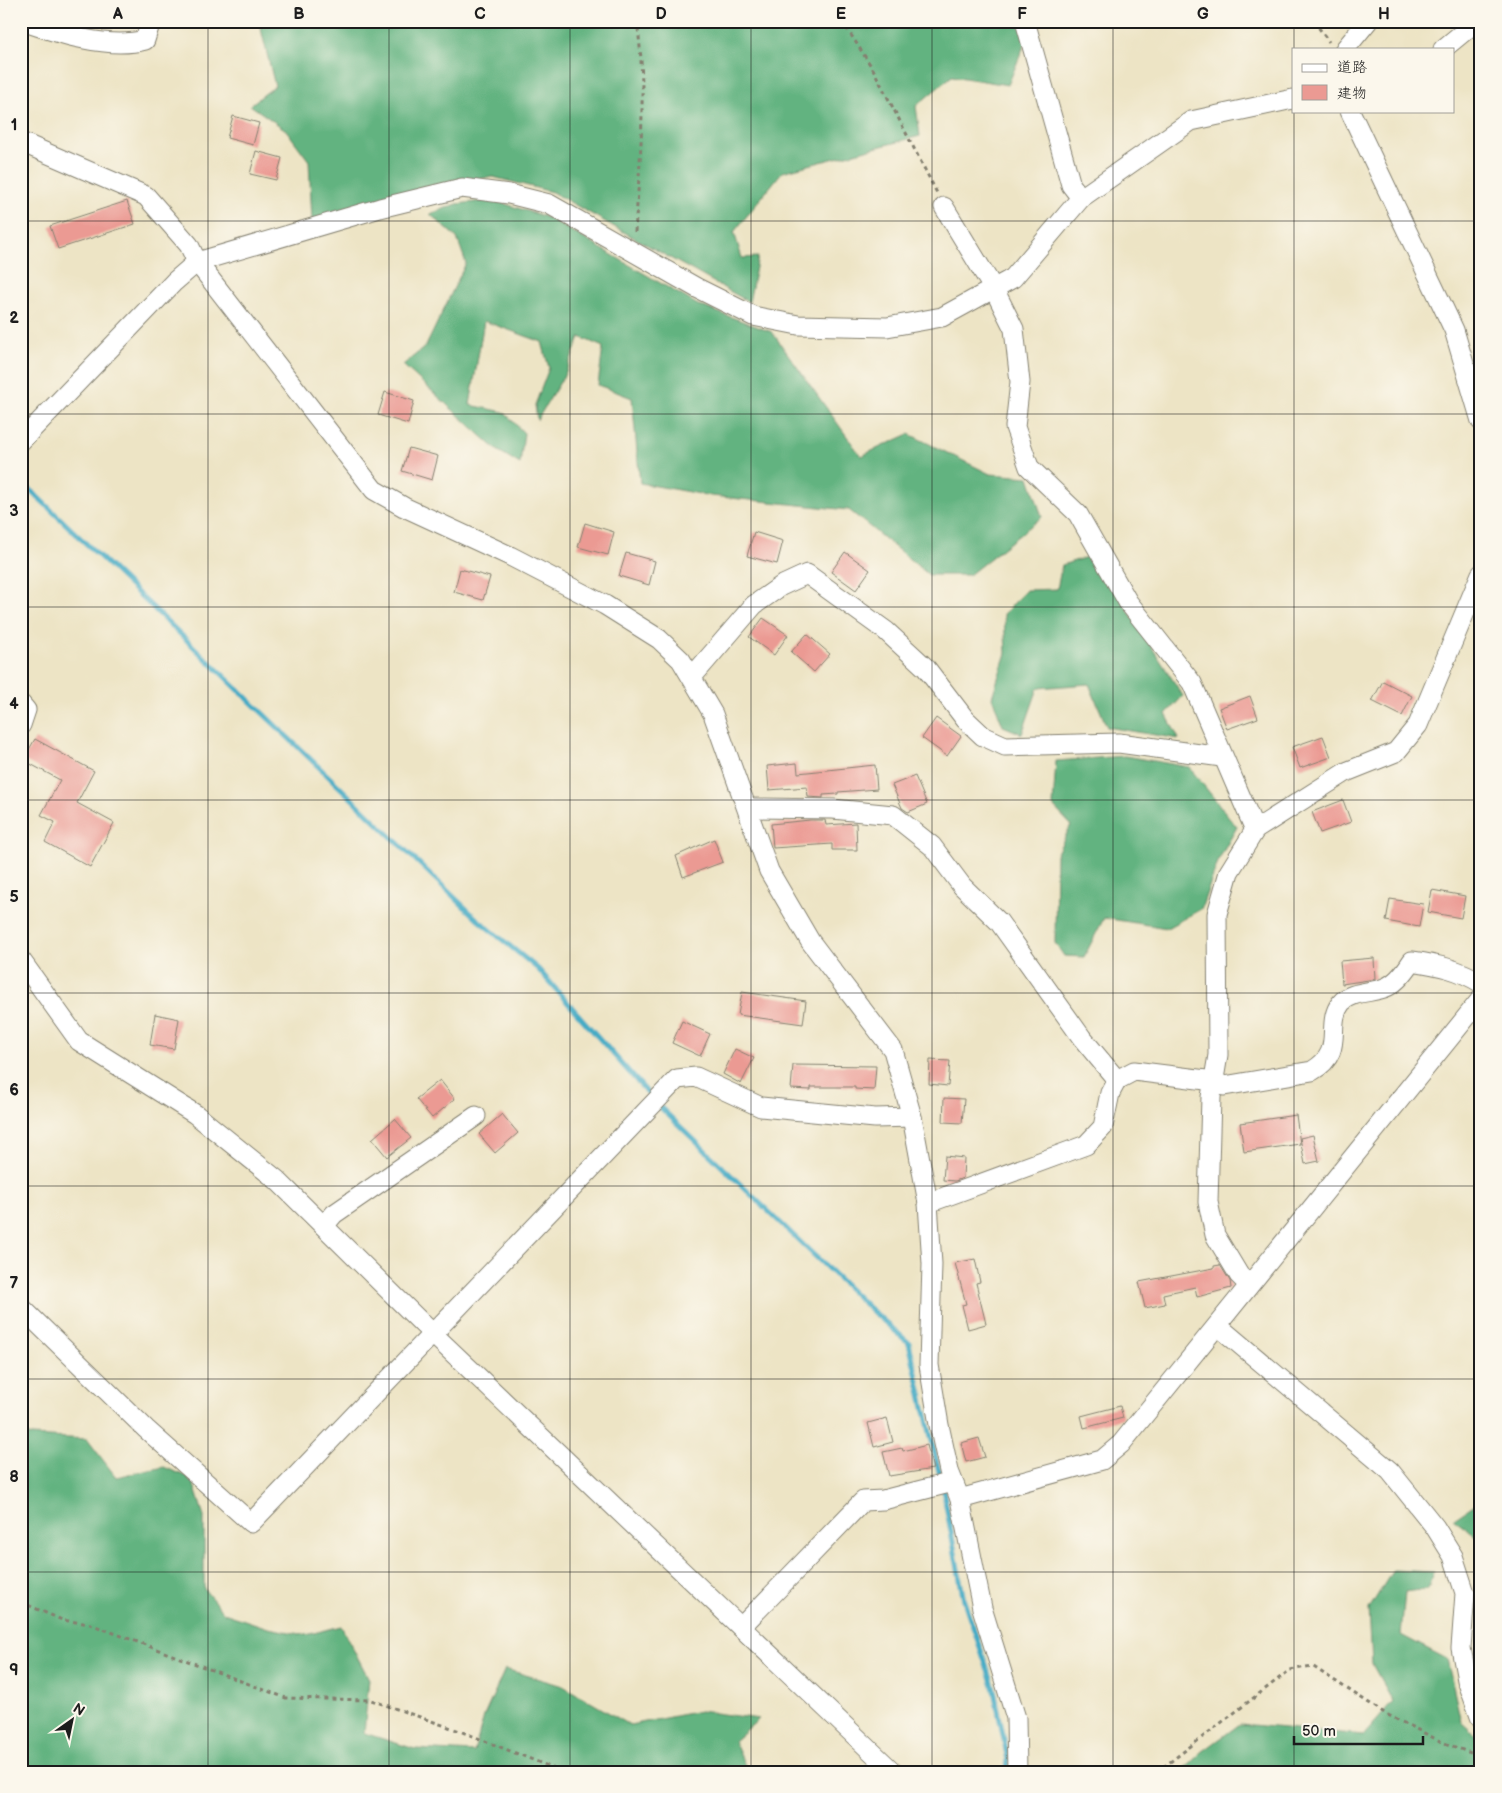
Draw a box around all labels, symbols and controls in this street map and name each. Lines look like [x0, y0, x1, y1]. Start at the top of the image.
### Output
text: A [112, 5, 123, 24]
text: B [293, 5, 305, 24]
text: C [474, 5, 486, 24]
text: D [655, 5, 667, 24]
text: E [836, 5, 846, 24]
text: F [1017, 5, 1027, 24]
text: G [1197, 5, 1209, 24]
text: H [1378, 5, 1390, 24]
legend [1292, 48, 1454, 112]
text: 道路 [1337, 58, 1367, 77]
text: 建物 [1337, 84, 1367, 103]
text: 1 [11, 116, 17, 135]
text: 2 [9, 309, 19, 328]
text: 3 [9, 502, 19, 521]
text: 4 [9, 695, 19, 714]
text: 5 [9, 888, 19, 907]
text: 6 [9, 1081, 19, 1100]
text: 7 [10, 1274, 19, 1293]
text: 8 [9, 1468, 19, 1487]
text: 9 [9, 1661, 19, 1680]
north arrow [48, 1696, 98, 1746]
text: N [70, 1700, 88, 1720]
scale bar [1294, 1713, 1423, 1745]
text: 50 m [1302, 1722, 1336, 1741]

